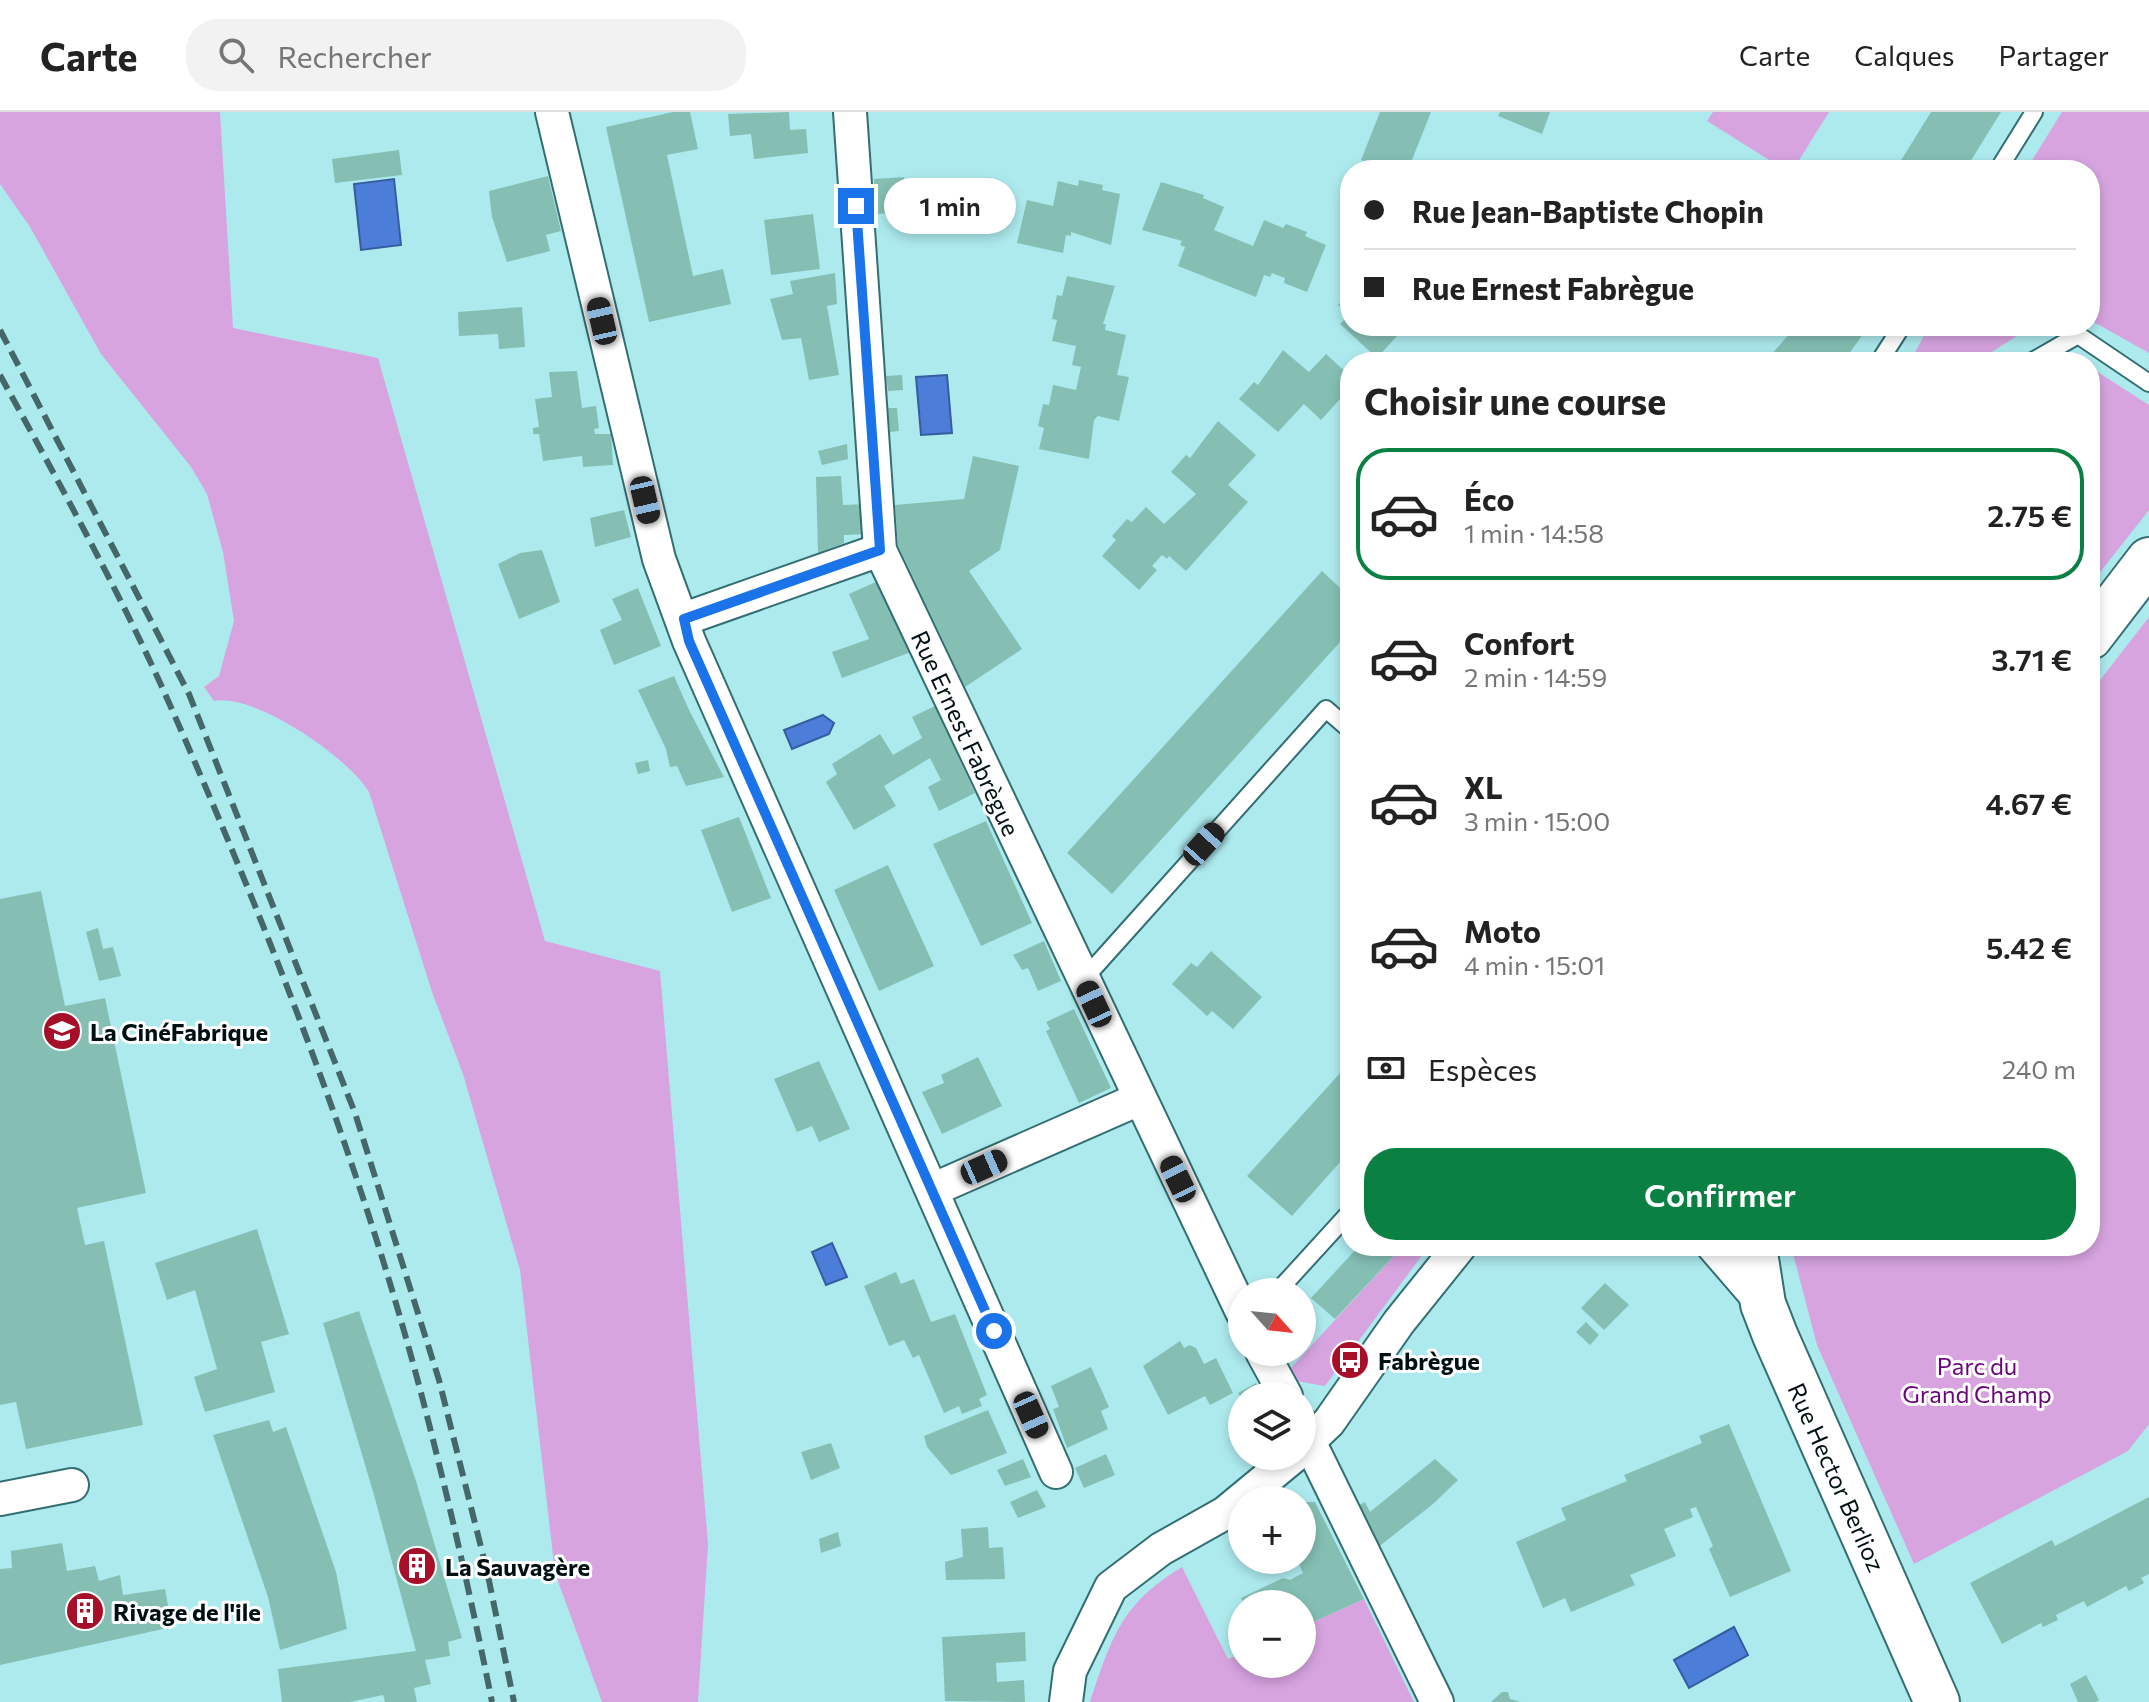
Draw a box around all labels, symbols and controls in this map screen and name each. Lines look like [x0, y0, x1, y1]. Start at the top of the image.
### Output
search box [186, 19, 746, 91]
text: Carte [40, 32, 138, 79]
icon: search [214, 33, 258, 77]
text: Rechercher [278, 37, 432, 74]
text: Carte [1739, 38, 1810, 72]
text: Calques [1854, 38, 1955, 72]
text: Partager [1999, 38, 2109, 72]
callout: 1 min [884, 178, 1016, 234]
route end [838, 188, 874, 224]
text: 1 min [919, 190, 981, 221]
text: Rue Jean-Baptiste Chopin [1412, 192, 1764, 229]
text: Rue Ernest Fabrègue [1412, 269, 1694, 306]
car [585, 295, 619, 347]
text: Choisir une course [1364, 378, 1666, 422]
car [628, 474, 662, 526]
icon: car [1368, 478, 1440, 550]
text: Éco [1464, 480, 1514, 517]
text: 2.75 € [1987, 496, 2072, 533]
text: 1 min · 14:58 [1464, 517, 1604, 548]
icon: car [1368, 622, 1440, 694]
text: Confort [1464, 624, 1575, 661]
street label: Rue Ernest Fabrègue [906, 626, 1026, 840]
text: 3.71 € [1991, 640, 2072, 677]
text: 2 min · 14:59 [1464, 661, 1607, 692]
icon: car [1368, 766, 1440, 838]
text: XL [1464, 768, 1503, 805]
text: 4.67 € [1985, 784, 2072, 821]
text: 3 min · 15:00 [1464, 805, 1610, 836]
car [1179, 818, 1229, 870]
icon: car [1368, 910, 1440, 982]
text: Moto [1464, 912, 1541, 949]
text: 5.42 € [1986, 928, 2072, 965]
text: 4 min · 15:01 [1464, 949, 1605, 980]
car [1073, 977, 1115, 1031]
school or university icon: La CinéFabrique [41, 1010, 83, 1052]
place label: La CinéFabrique [90, 1017, 268, 1046]
icon: cash [1364, 1046, 1408, 1090]
text: Espèces [1428, 1050, 1537, 1087]
text: 240 m [2002, 1053, 2076, 1084]
car [957, 1146, 1011, 1188]
button: Confirmer [1364, 1148, 2076, 1240]
car [1157, 1152, 1199, 1206]
north arrow [1228, 1278, 1316, 1366]
map controls [1228, 1278, 1316, 1678]
route start [976, 1313, 1012, 1349]
bus stop icon: Fabrègue [1329, 1339, 1371, 1381]
place label: Fabrègue [1378, 1346, 1480, 1375]
park label: Parc du Grand Champ [1902, 1351, 2052, 1408]
street label: Rue Hector Berlioz [1782, 1378, 1892, 1576]
button: layers [1228, 1382, 1316, 1470]
car [1010, 1388, 1052, 1442]
button: + [1228, 1486, 1316, 1574]
building icon: La Sauvagère [396, 1545, 438, 1587]
place label: La Sauvagère [445, 1552, 590, 1581]
building icon: Rivage de l'ile [64, 1590, 106, 1632]
button: − [1228, 1590, 1316, 1678]
place label: Rivage de l'ile [113, 1597, 261, 1626]

